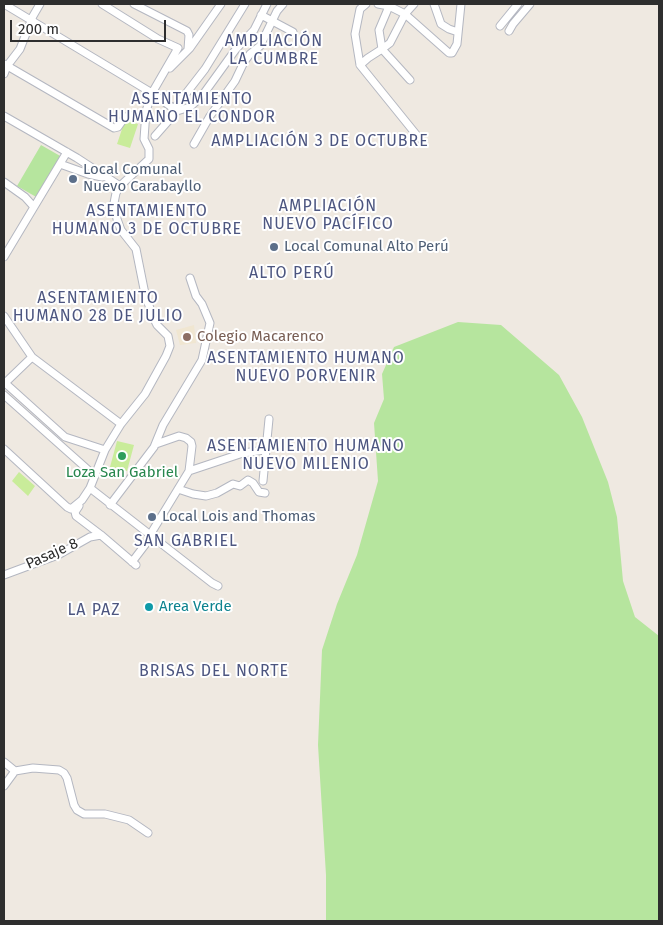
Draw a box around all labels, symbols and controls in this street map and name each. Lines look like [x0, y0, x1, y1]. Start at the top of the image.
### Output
scale bar [12, 10, 169, 42]
text: 200 m [18, 20, 59, 38]
district label: AMPLIACIÓN LA CUMBRE [224, 32, 324, 70]
district label: ASENTAMIENTO HUMANO EL CONDOR [106, 90, 278, 128]
district label: AMPLIACIÓN 3 DE OCTUBRE [208, 132, 432, 152]
place label: Local Comunal Nuevo Carabayllo [83, 161, 202, 196]
marker: Local Comunal Nuevo Carabayllo [67, 173, 79, 185]
district label: AMPLIACIÓN NUEVO PACÍFICO [260, 197, 396, 235]
district label: ASENTAMIENTO HUMANO 3 DE OCTUBRE [49, 202, 245, 240]
place label: Local Comunal Alto Perú [284, 238, 449, 256]
marker: Local Comunal Alto Perú [268, 241, 280, 253]
district label: ALTO PERÚ [248, 264, 336, 284]
district label: ASENTAMIENTO HUMANO 28 DE JULIO [10, 289, 186, 327]
place label: Colegio Macarenco [197, 328, 324, 346]
marker: Colegio Macarenco [181, 331, 193, 343]
district label: ASENTAMIENTO HUMANO NUEVO PORVENIR [205, 349, 407, 387]
district label: ASENTAMIENTO HUMANO NUEVO MILENIO [205, 437, 407, 475]
marker: Loza San Gabriel [116, 450, 128, 462]
place label: Loza San Gabriel [66, 464, 178, 482]
place label: Local Lois and Thomas [162, 508, 315, 526]
marker: Local Lois and Thomas [146, 511, 158, 523]
district label: SAN GABRIEL [133, 532, 239, 552]
street label: Pasaje 8 [23, 535, 81, 573]
place label: Area Verde [159, 598, 232, 616]
district label: LA PAZ [67, 601, 121, 621]
marker: Area Verde [143, 601, 155, 613]
district label: BRISAS DEL NORTE [137, 662, 291, 682]

